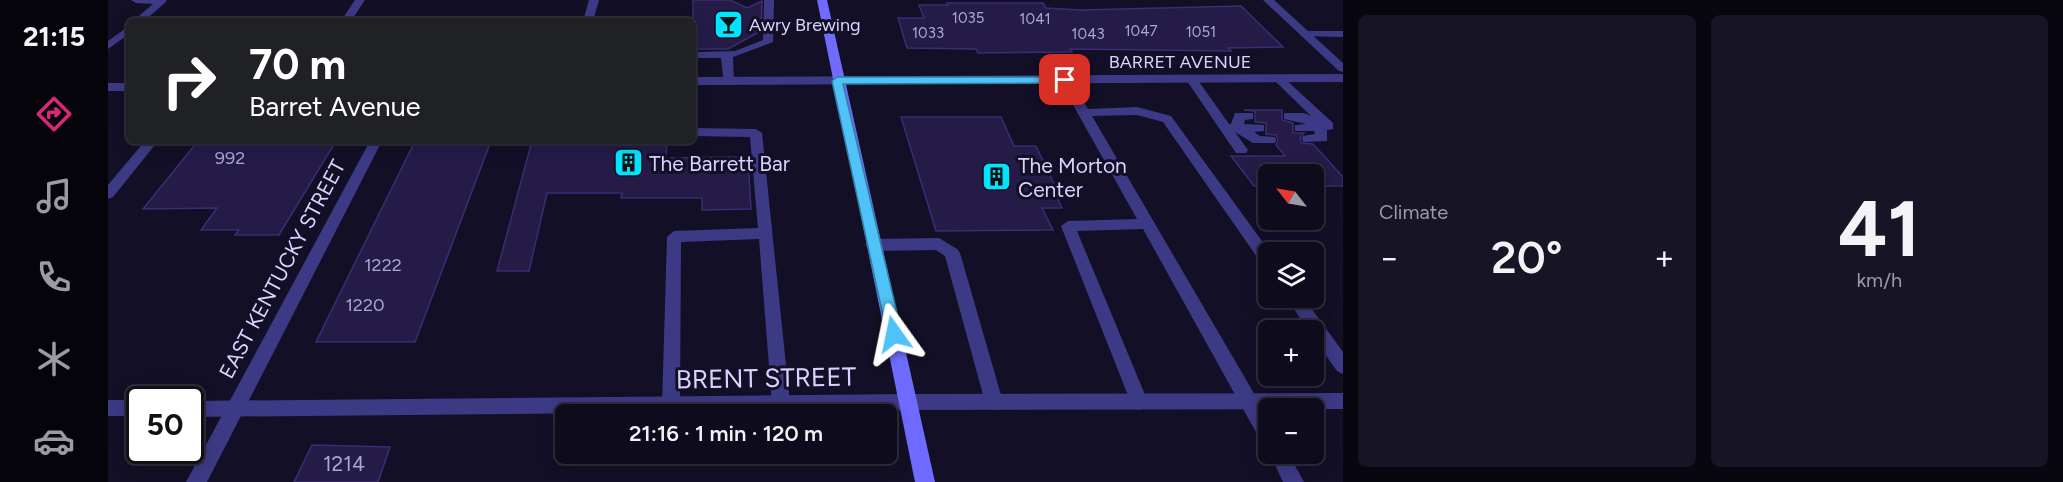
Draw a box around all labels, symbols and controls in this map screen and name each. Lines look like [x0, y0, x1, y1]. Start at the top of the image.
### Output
bar icon: Awry Brewing [712, 9, 744, 41]
house number: 1035 [952, 9, 984, 27]
house number: 1041 [1019, 10, 1051, 28]
place label: Awry Brewing [749, 14, 861, 36]
text: 21:15 [23, 20, 85, 53]
house number: 1047 [1124, 22, 1158, 40]
house number: 1051 [1186, 23, 1216, 41]
house number: 1033 [912, 24, 944, 42]
house number: 1043 [1071, 25, 1105, 43]
text: 70 m [249, 39, 346, 90]
icon: right [150, 42, 228, 120]
street label: BARRET AVENUE [1109, 51, 1251, 73]
pin [1039, 54, 1090, 105]
icon: arrive [1048, 63, 1081, 96]
text: Barret Avenue [249, 90, 420, 123]
icon: directions [33, 93, 75, 135]
house number: 992 [215, 147, 245, 169]
building icon: The Barrett Bar [612, 147, 644, 179]
place label: The Barrett Bar [649, 151, 790, 176]
place label: The Morton Center [1018, 153, 1127, 202]
street label: EAST KENTUCKY STREET [214, 155, 351, 383]
building icon: The Morton Center [981, 161, 1013, 193]
north arrow [1258, 164, 1324, 230]
map controls [1258, 164, 1324, 464]
icon: music [33, 175, 75, 217]
text: 41 [1838, 182, 1920, 276]
text: Climate [1379, 200, 1448, 224]
text: 20° [1491, 230, 1563, 284]
text: − [1379, 238, 1400, 277]
text: + [1654, 238, 1675, 277]
button: layers [1258, 242, 1324, 308]
house number: 1222 [364, 254, 402, 276]
icon: phone [33, 256, 75, 298]
text: km/h [1856, 268, 1902, 292]
house number: 1220 [345, 294, 385, 316]
position arrow [862, 302, 926, 366]
button: + [1258, 320, 1324, 386]
icon: climate [33, 338, 75, 380]
street label: BRENT STREET [676, 360, 857, 396]
speed limit sign: 50 [126, 386, 204, 464]
button: − [1258, 398, 1324, 464]
icon: car [33, 420, 75, 462]
text: 21:16 · 1 min · 120 m [629, 420, 823, 447]
house number: 1214 [323, 451, 365, 476]

